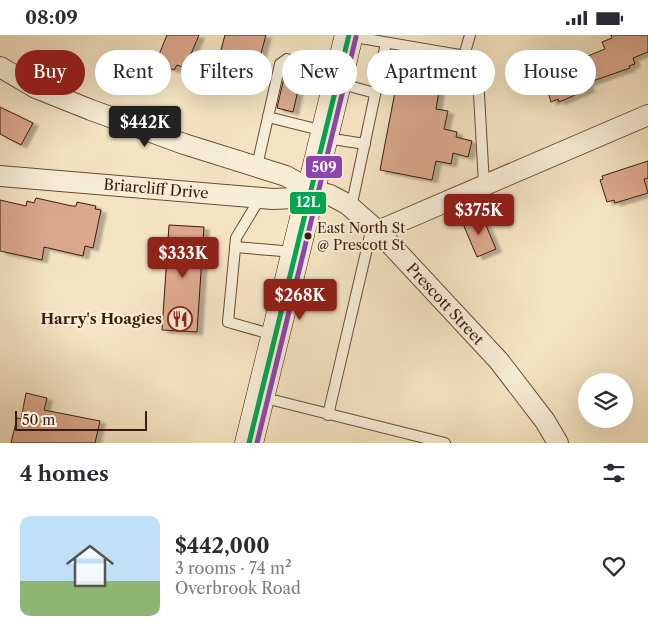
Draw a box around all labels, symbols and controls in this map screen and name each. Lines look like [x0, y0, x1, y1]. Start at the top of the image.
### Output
text: 08:09 [25, 6, 78, 29]
chip: Buy [15, 50, 85, 95]
chip: Rent [95, 50, 171, 95]
chip: Filters [181, 50, 272, 95]
chip: New [282, 50, 357, 95]
chip: Apartment [367, 50, 495, 95]
chip: House [505, 50, 596, 95]
pin: $442K [110, 105, 180, 148]
text: $442K [120, 112, 170, 132]
line badge: 509 [305, 155, 343, 179]
text: 509 [312, 158, 337, 176]
street label: Briarcliff Drive [103, 174, 209, 203]
line badge: 12L [289, 191, 327, 215]
text: 12L [296, 193, 320, 211]
pin: $375K [444, 193, 514, 236]
text: $375K [455, 200, 503, 220]
place label: East North St @ Prescott St [317, 219, 405, 254]
marker: East North St @ Prescott St [303, 231, 313, 241]
pin: $333K [148, 237, 218, 279]
text: $333K [159, 243, 207, 263]
street label: Prescott Street [403, 259, 489, 349]
pin: $268K [265, 279, 335, 321]
text: $268K [275, 285, 325, 305]
restaurant icon: Harry's Hoagies [167, 306, 193, 332]
place label: Harry's Hoagies [40, 309, 162, 328]
map controls [578, 373, 633, 428]
button: layers [578, 373, 633, 428]
scale bar [15, 408, 148, 431]
text: 50 m [22, 411, 55, 429]
icon: filters [600, 459, 628, 487]
text: 4 homes [20, 461, 109, 486]
text: $442,000 [175, 533, 270, 558]
icon: home [60, 536, 120, 596]
icon: heart [600, 552, 628, 580]
text: 3 rooms · 74 m² [175, 558, 291, 578]
text: Overbrook Road [175, 578, 301, 598]

